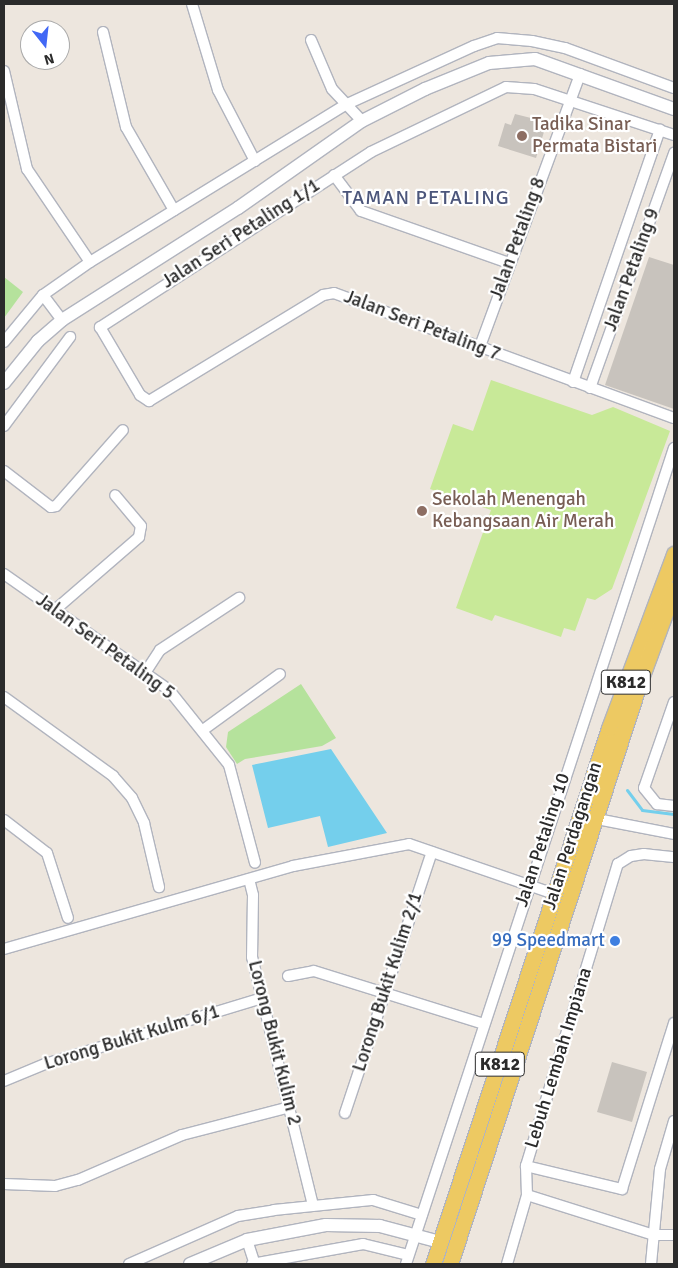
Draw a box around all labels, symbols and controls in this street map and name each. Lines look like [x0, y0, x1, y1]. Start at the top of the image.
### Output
north arrow [20, 20, 70, 70]
text: N [42, 49, 56, 68]
place label: Tadika Sinar Permata Bistari [532, 114, 658, 158]
marker: Tadika Sinar Permata Bistari [516, 130, 528, 142]
street label: Jalan Seri Petaling 1/1 [158, 174, 324, 294]
street label: Jalan Petaling 8 [485, 175, 551, 303]
district label: TAMAN PETALING [341, 185, 511, 209]
street label: Jalan Petaling 9 [599, 206, 665, 334]
street label: Jalan Seri Petaling 7 [341, 286, 503, 366]
place label: Sekolah Menengah Kebangsaan Air Merah [432, 489, 614, 533]
marker: Sekolah Menengah Kebangsaan Air Merah [416, 505, 428, 517]
street label: Jalan Seri Petaling 5 [31, 589, 179, 705]
road number: K812 [600, 666, 652, 698]
street label: Jalan Perdagangan [538, 759, 608, 913]
street label: Jalan Petaling 10 [511, 770, 575, 910]
street label: Lorong Bukit Kulim 2/1 [348, 889, 428, 1075]
place label: 99 Speedmart [492, 930, 605, 952]
marker: 99 Speedmart [609, 935, 621, 947]
street label: Lorong Bukit Kulim 2 [242, 958, 306, 1128]
street label: Lebuh Lembah Impiana [521, 965, 597, 1151]
street label: Lorong Bukit Kulm 6/1 [41, 1000, 223, 1076]
road number: K812 [474, 1048, 526, 1080]

